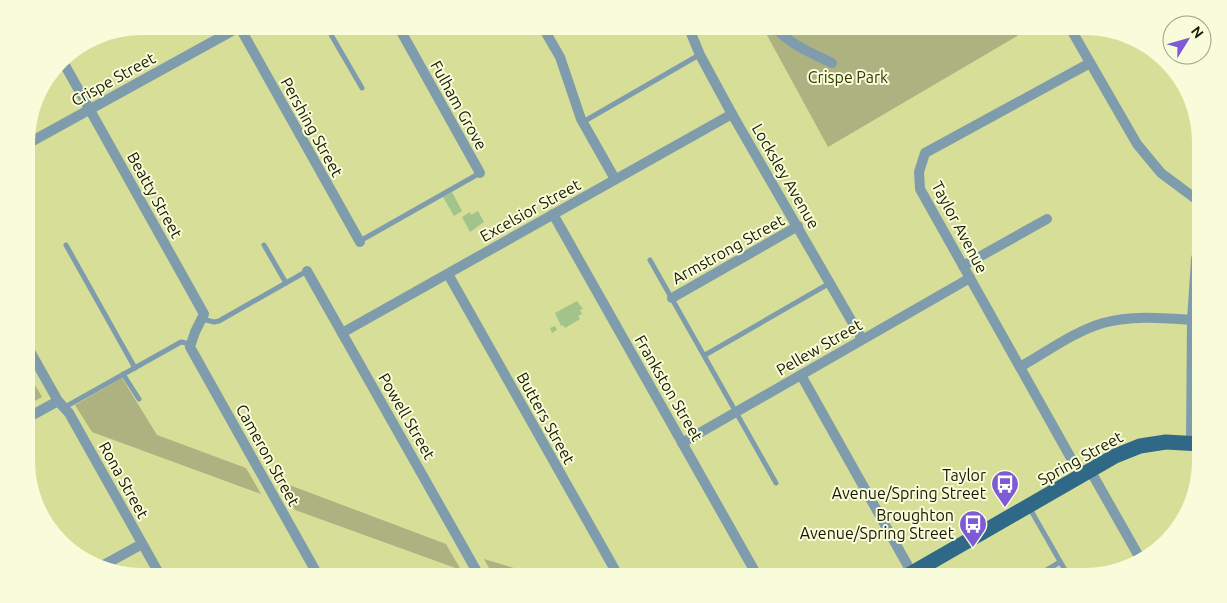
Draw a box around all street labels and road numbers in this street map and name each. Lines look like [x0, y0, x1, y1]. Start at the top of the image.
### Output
street label: Crispe Street [68, 48, 159, 109]
street label: Fulham Grove [427, 57, 491, 153]
street label: Pershing Street [277, 74, 347, 180]
street label: Locksley Avenue [749, 120, 823, 232]
street label: Beatty Street [124, 149, 186, 242]
street label: Excelsior Street [477, 175, 584, 245]
street label: Taylor Avenue [928, 178, 992, 276]
street label: Armstrong Street [669, 210, 788, 287]
street label: Pellew Street [773, 315, 866, 379]
street label: Frankston Street [631, 332, 707, 445]
street label: Butters Street [513, 369, 579, 468]
street label: Powell Street [375, 370, 439, 463]
street label: Cameron Street [233, 401, 304, 510]
street label: Spring Street [1034, 427, 1126, 489]
street label: Rona Street [96, 438, 153, 522]

